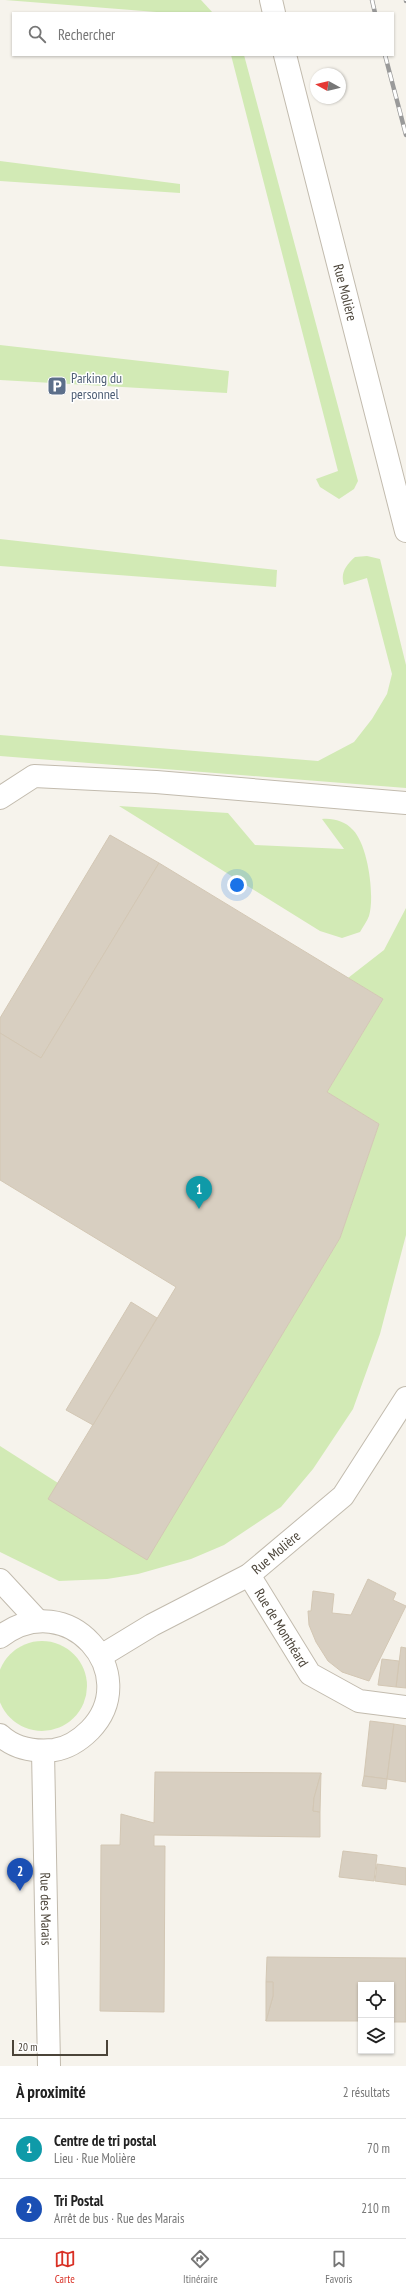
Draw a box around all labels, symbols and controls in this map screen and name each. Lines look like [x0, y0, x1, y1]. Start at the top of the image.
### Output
search box [12, 12, 394, 56]
icon: search [26, 23, 48, 45]
text: Rechercher [58, 25, 115, 44]
north arrow [310, 68, 346, 104]
street label: Rue Molière [329, 262, 361, 323]
place label: Parking du personnel [71, 369, 122, 403]
parking icon: Parking du personnel [46, 375, 68, 397]
your location [227, 875, 247, 895]
pin: 1 [186, 1176, 212, 1209]
street label: Rue Molière [248, 1527, 304, 1578]
street label: Rue de Monthéard [251, 1585, 313, 1670]
pin: 2 [7, 1858, 33, 1891]
street label: Rue des Marais [36, 1872, 56, 1946]
map controls [358, 1982, 394, 2054]
button: locate [358, 1982, 394, 2018]
button: layers [358, 2018, 394, 2054]
scale bar [12, 2038, 108, 2057]
text: 20 m [18, 2040, 37, 2054]
text: À proximité [16, 2081, 86, 2103]
text: 2 résultats [343, 2084, 390, 2101]
text: Centre de tri postal [54, 2131, 156, 2150]
text: 1 [26, 2140, 32, 2157]
text: 70 m [367, 2140, 390, 2157]
text: Lieu · Rue Molière [54, 2150, 136, 2167]
text: Tri Postal [54, 2191, 104, 2210]
text: 2 [26, 2200, 32, 2217]
text: 210 m [361, 2200, 390, 2217]
text: Arrêt de bus · Rue des Marais [54, 2210, 184, 2227]
tab: Carte [54, 2248, 76, 2286]
tab: Itinéraire [183, 2248, 218, 2286]
tab: Favoris [325, 2248, 352, 2286]

